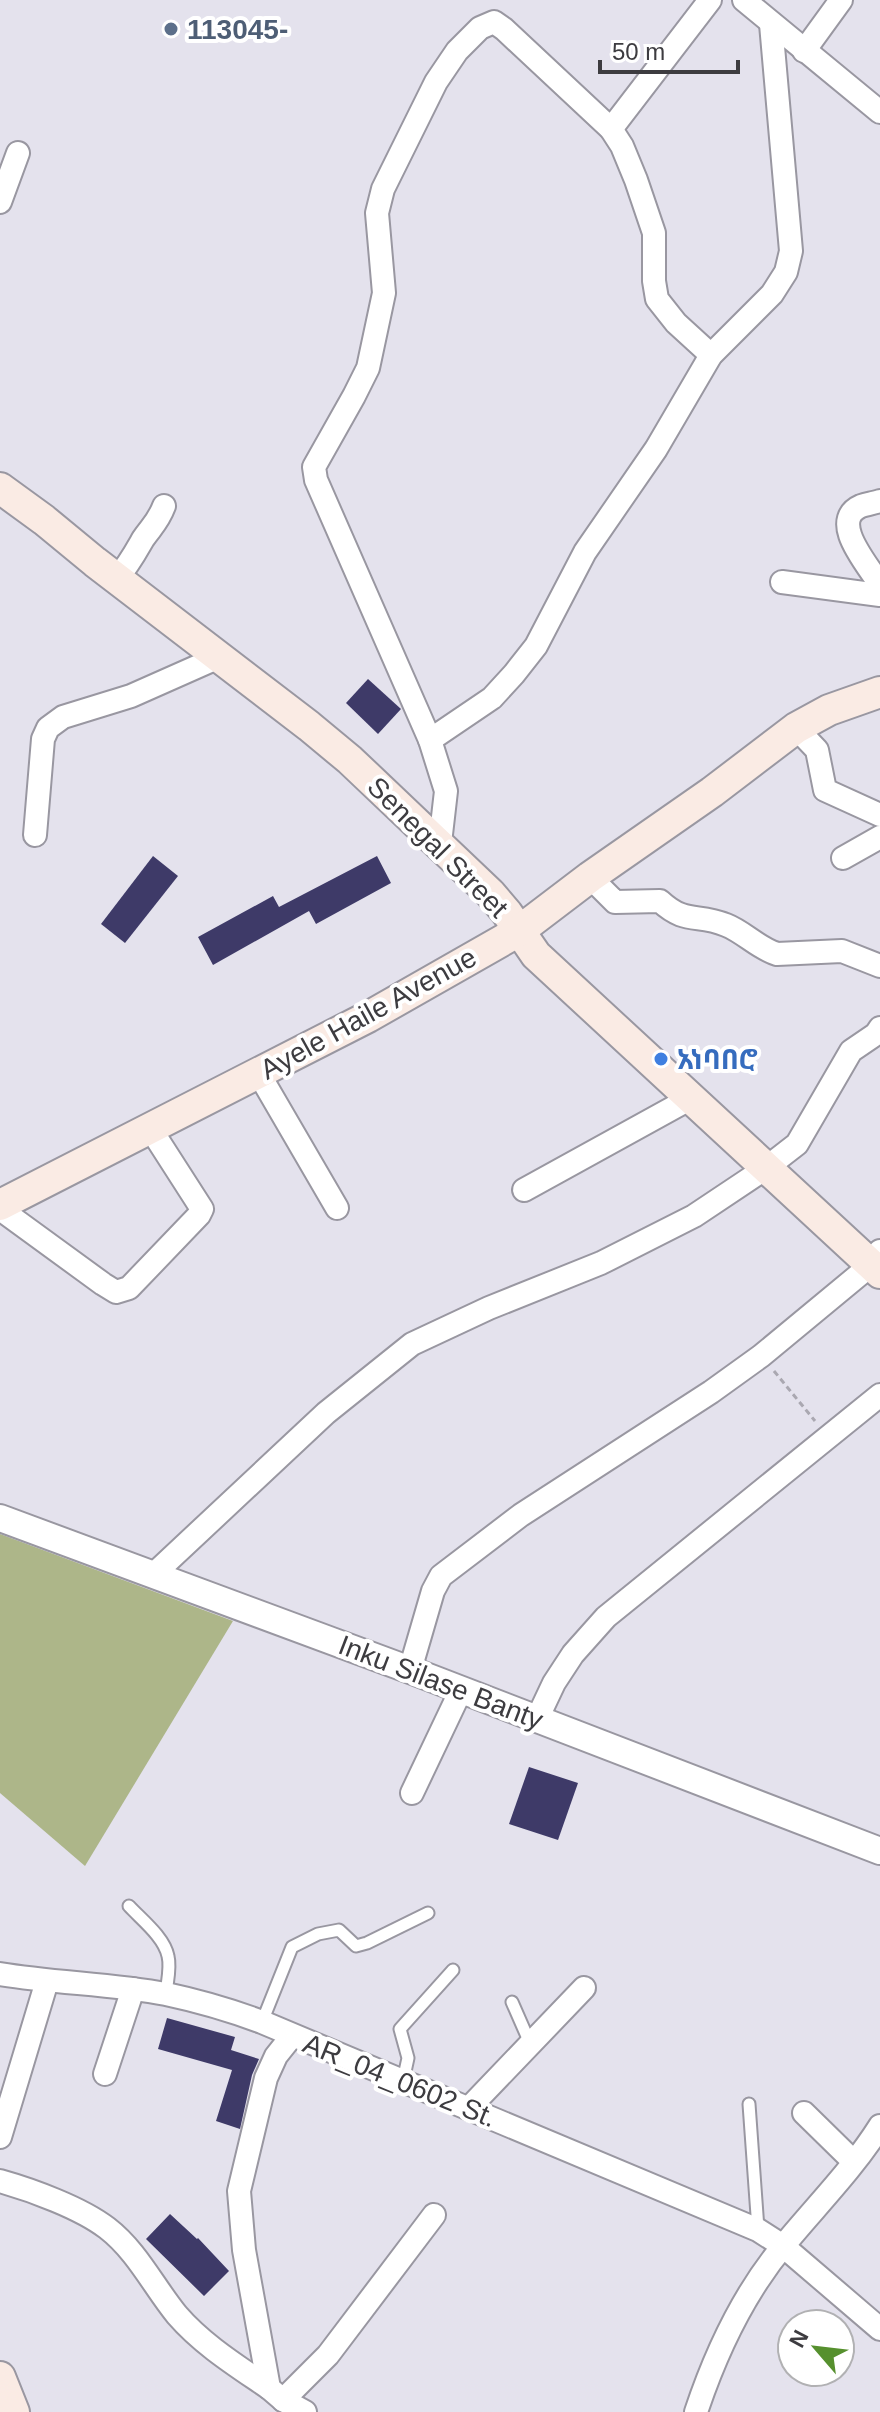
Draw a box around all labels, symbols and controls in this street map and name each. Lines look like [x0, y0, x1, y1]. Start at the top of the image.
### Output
place label: 113045- [187, 14, 288, 45]
marker: 113045- [162, 20, 180, 38]
scale bar [600, 24, 738, 74]
text: 50 m [612, 38, 665, 65]
street label: Senegal Street [361, 771, 514, 924]
street label: Ayele Haile Avenue [255, 941, 482, 1086]
place label: አነባበሮ [677, 1044, 758, 1075]
marker: አነባበሮ [652, 1050, 670, 1068]
street label: Inku Silase Banty [334, 1629, 547, 1736]
street label: AR_04_0602 St. [299, 2028, 501, 2133]
north arrow [776, 2308, 856, 2388]
text: N [784, 2326, 814, 2352]

